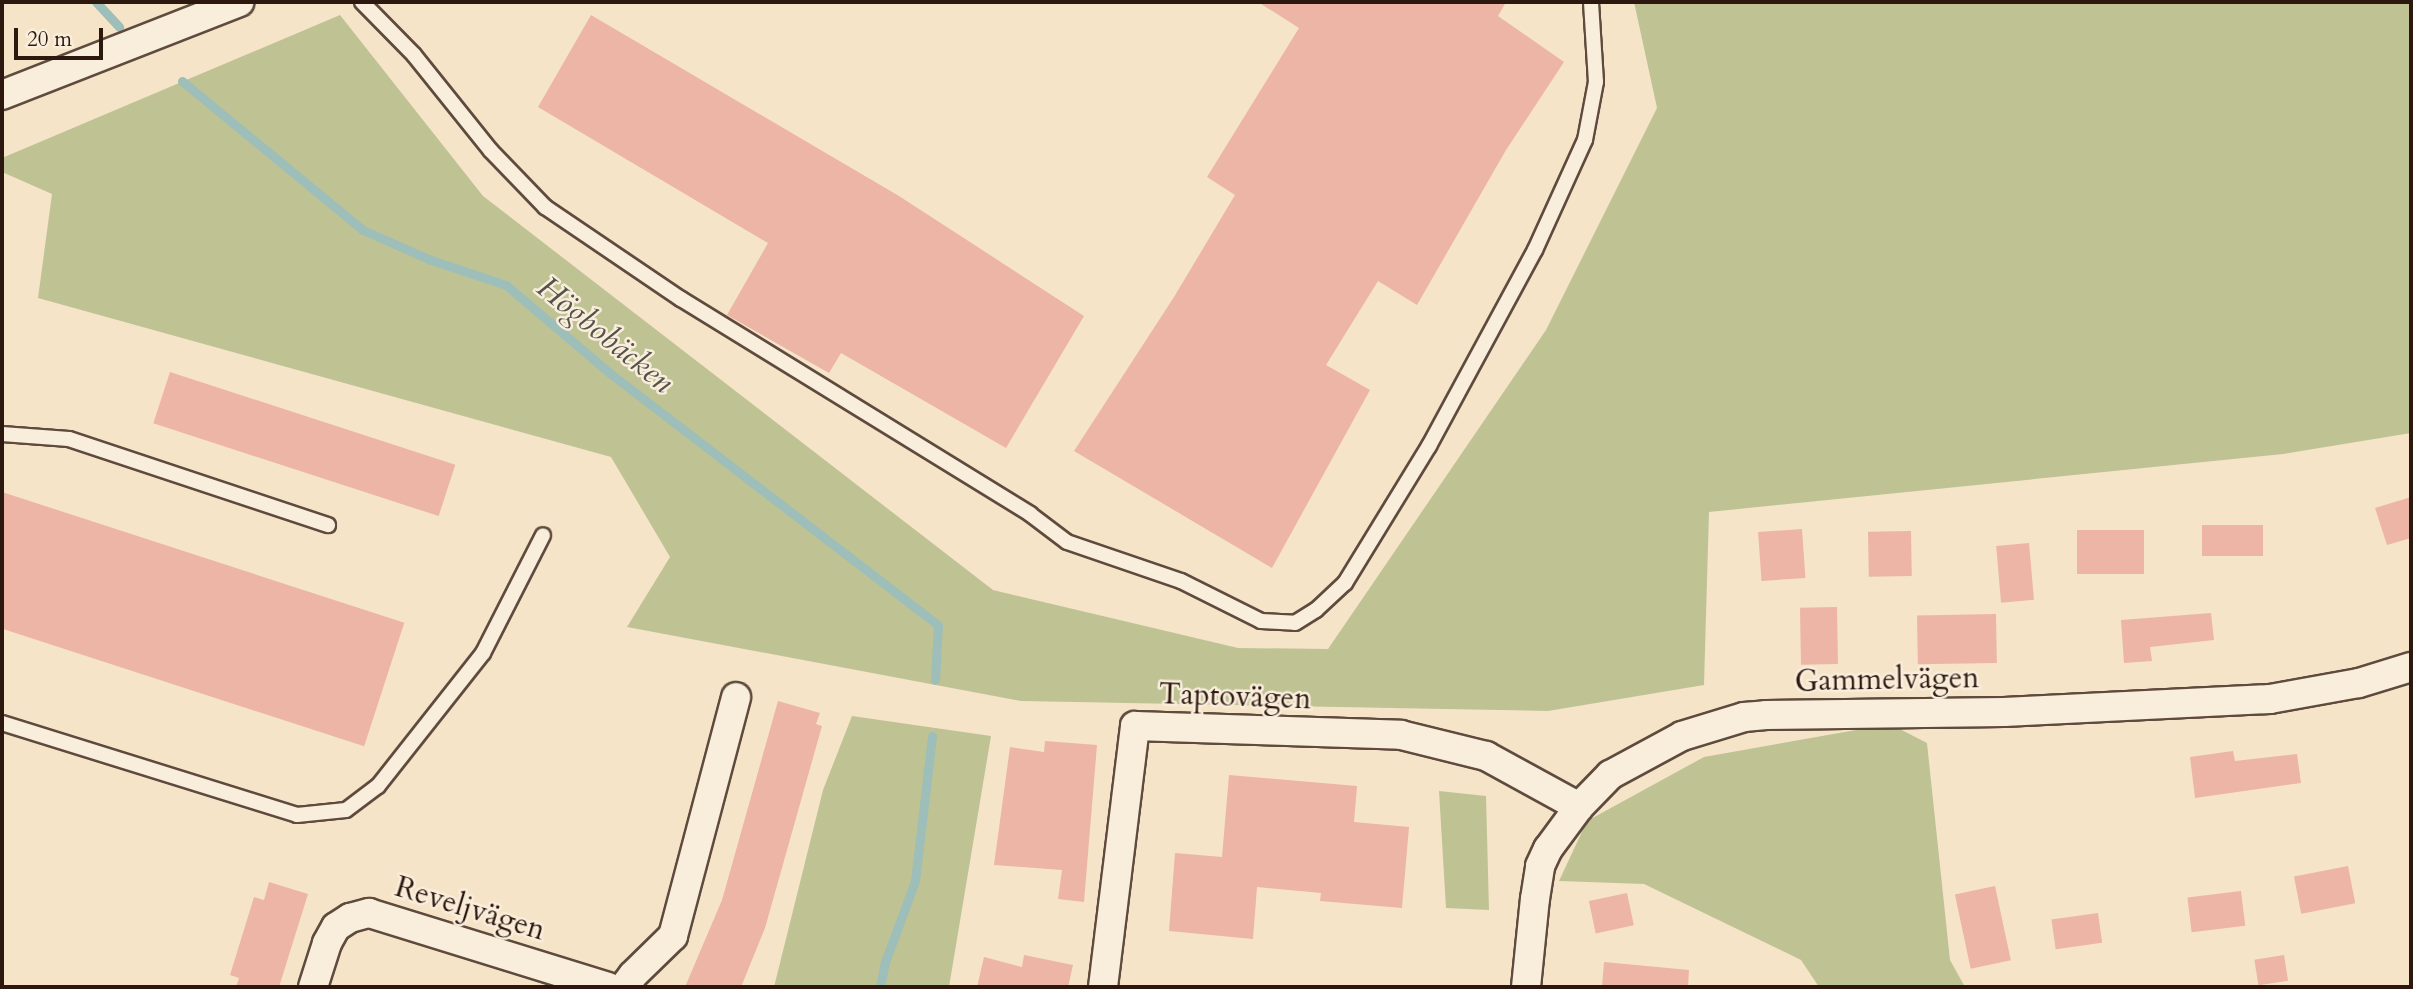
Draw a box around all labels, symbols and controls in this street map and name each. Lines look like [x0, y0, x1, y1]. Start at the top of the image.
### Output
scale bar [18, 14, 107, 58]
text: 20 m [27, 25, 72, 54]
water label: Högbobäcken [529, 268, 681, 402]
street label: Gammelvägen [1794, 660, 1980, 700]
street label: Taptovägen [1158, 676, 1312, 718]
street label: Reveljvägen [391, 869, 549, 949]

